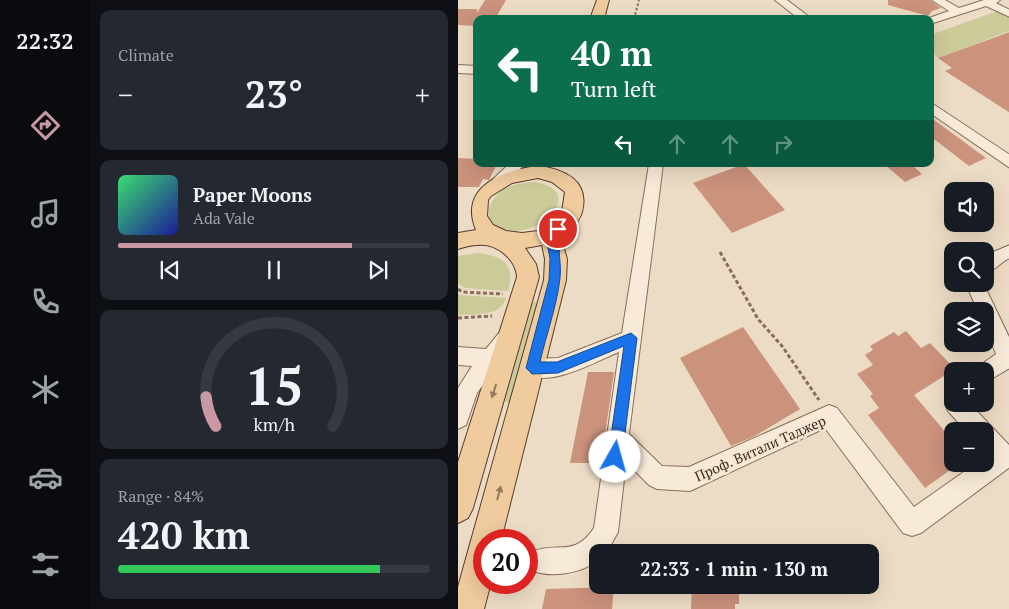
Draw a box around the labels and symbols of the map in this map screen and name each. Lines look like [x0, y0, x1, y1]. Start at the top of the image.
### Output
pin [537, 208, 579, 250]
one-way arrow [490, 384, 498, 399]
street label: Проф. Витали Таджер [691, 410, 829, 485]
position arrow [588, 430, 640, 482]
one-way arrow [495, 485, 503, 500]
speed limit sign: 20 [473, 529, 538, 594]

